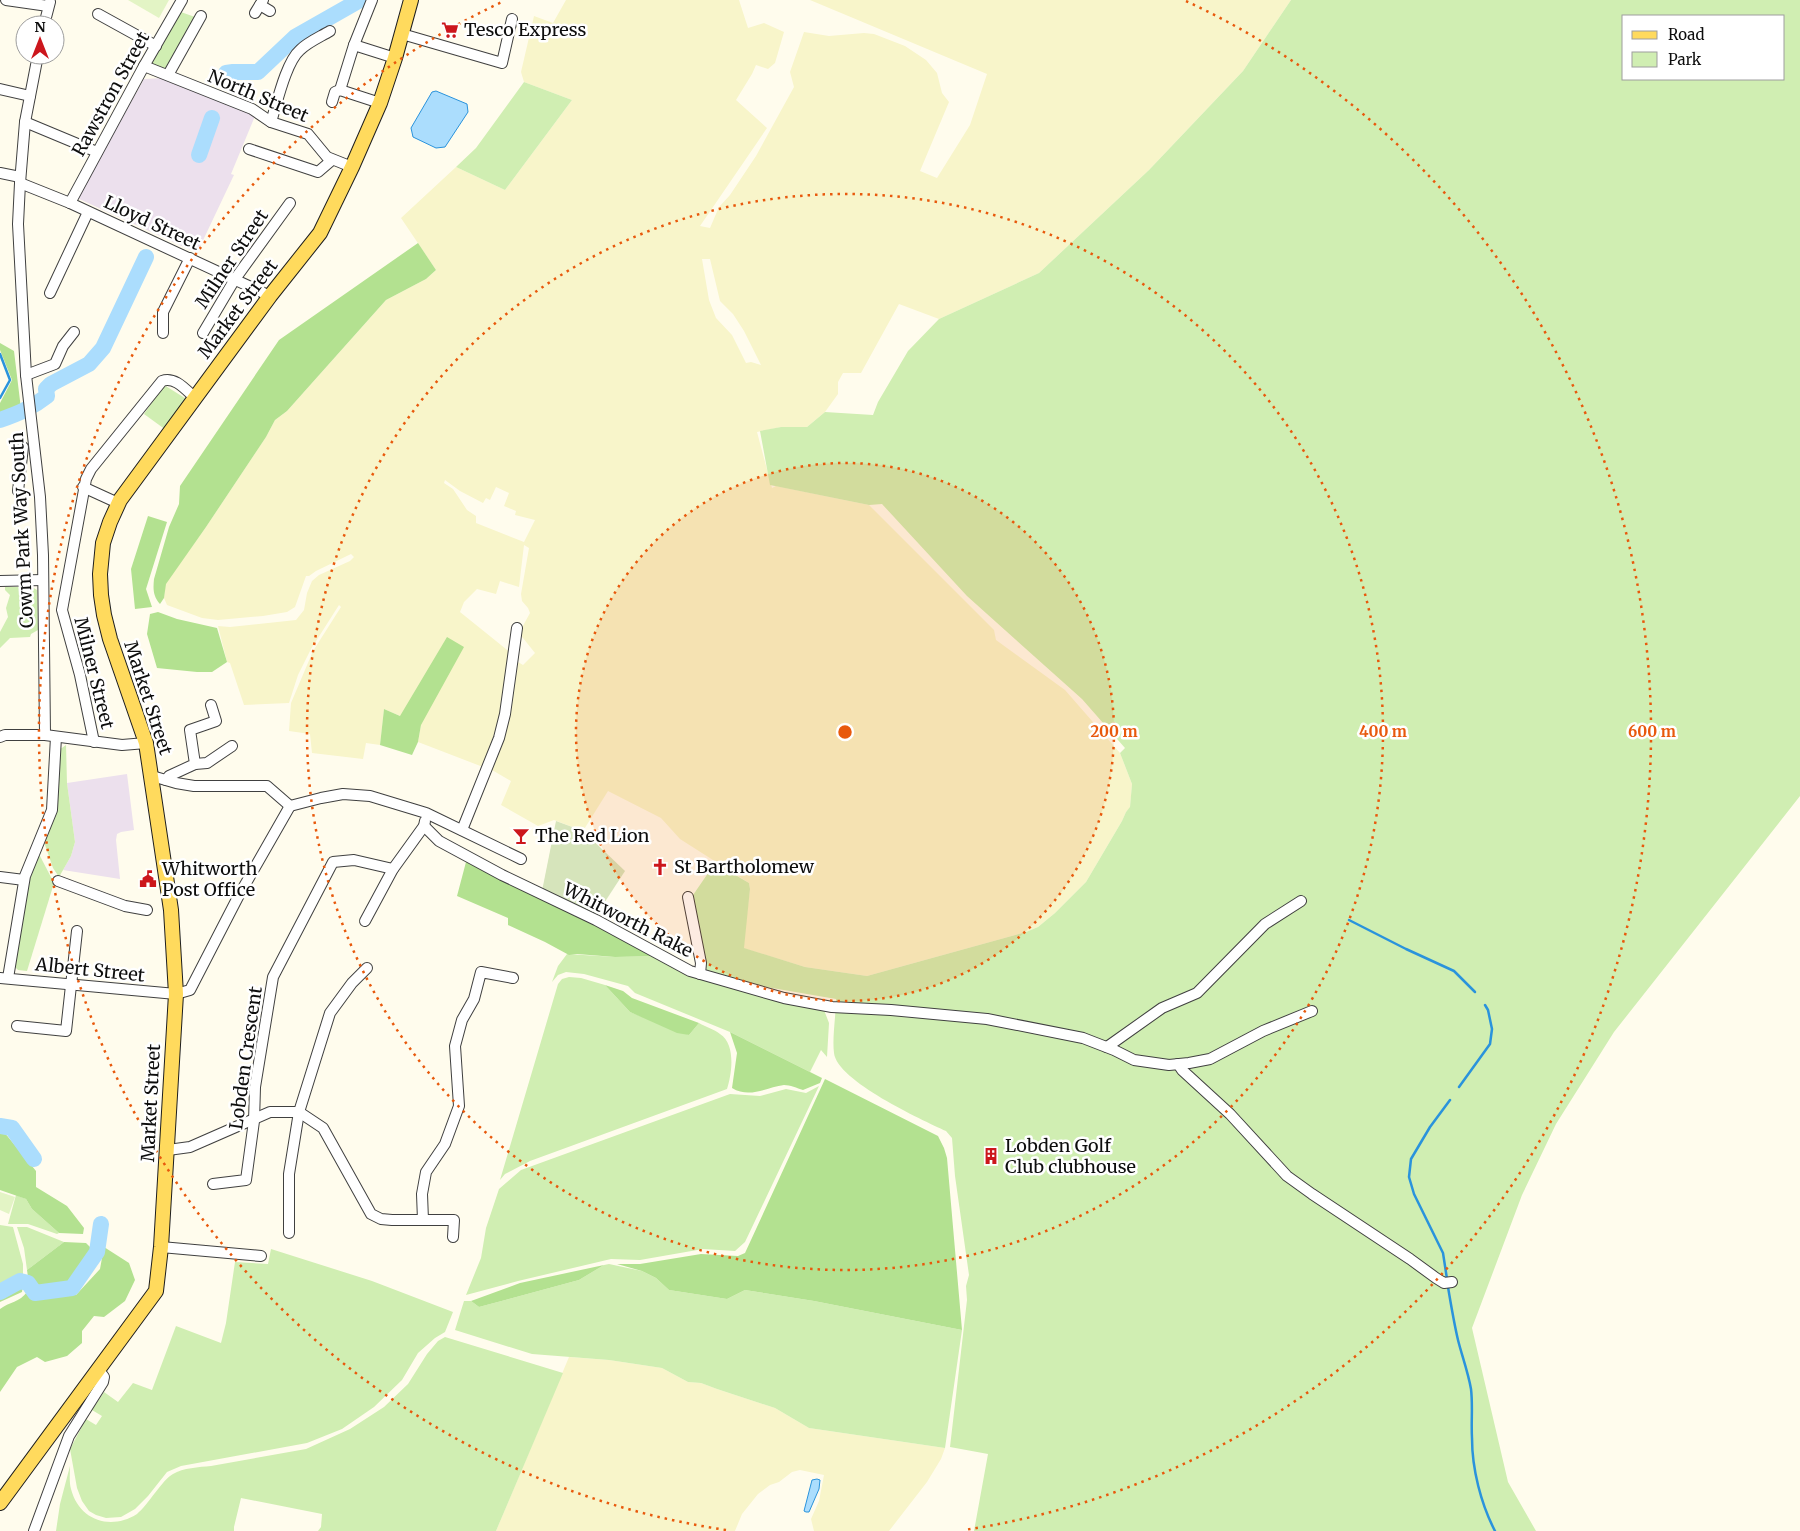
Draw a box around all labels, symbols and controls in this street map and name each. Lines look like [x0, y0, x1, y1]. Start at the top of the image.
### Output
north arrow [15, 15, 65, 65]
legend [1622, 15, 1785, 80]
text: N [34, 18, 46, 36]
place label: Tesco Express [464, 18, 587, 41]
supermarket icon: Tesco Express [440, 20, 460, 40]
text: Road [1668, 25, 1704, 44]
street label: Rawstron Street [67, 27, 154, 160]
text: Park [1668, 50, 1702, 69]
street label: North Street [205, 64, 312, 127]
street label: Lloyd Street [100, 190, 204, 255]
street label: Milner Street [190, 205, 273, 313]
street label: Market Street [193, 255, 282, 363]
street label: Cowm Park Way South [5, 431, 38, 629]
street label: Milner Street [69, 615, 119, 731]
street label: Market Street [119, 638, 178, 758]
text: 200 m [1090, 722, 1138, 741]
text: 400 m [1359, 722, 1407, 741]
text: 600 m [1628, 722, 1676, 741]
centre of rings [836, 723, 854, 741]
place label: The Red Lion [535, 824, 650, 847]
bar icon: The Red Lion [511, 826, 531, 846]
place label: St Bartholomew [674, 855, 815, 878]
place label: Whitworth Post Office [161, 857, 258, 901]
church icon: St Bartholomew [650, 857, 670, 877]
public building icon: Whitworth Post Office [138, 869, 158, 889]
street label: Whitworth Rake [559, 877, 697, 962]
street label: Albert Street [33, 952, 146, 987]
street label: Lobden Crescent [224, 985, 267, 1131]
street label: Market Street [136, 1043, 165, 1163]
place label: Lobden Golf Club clubhouse [1005, 1134, 1136, 1178]
building icon: Lobden Golf Club clubhouse [981, 1146, 1001, 1166]

